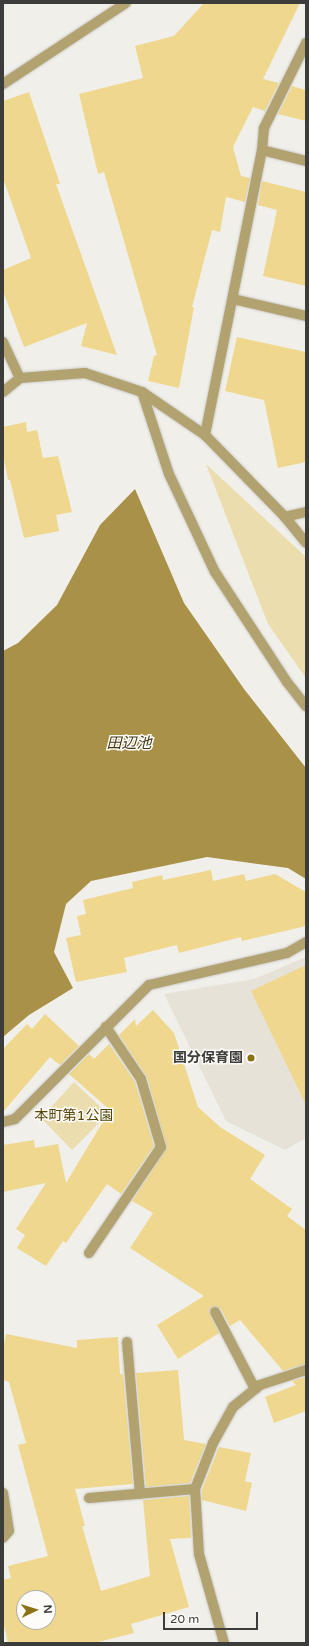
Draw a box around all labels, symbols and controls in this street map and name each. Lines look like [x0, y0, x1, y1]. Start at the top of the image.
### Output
water label: 田辺池 [107, 735, 151, 753]
place label: 国分保育園 [173, 1050, 243, 1066]
marker: 国分保育園 [246, 1053, 256, 1063]
park label: 本町第1公園 [35, 1108, 113, 1124]
north arrow [16, 1590, 56, 1630]
text: N [41, 1604, 54, 1614]
scale bar [165, 1604, 260, 1630]
text: 20 m [170, 1612, 199, 1626]

